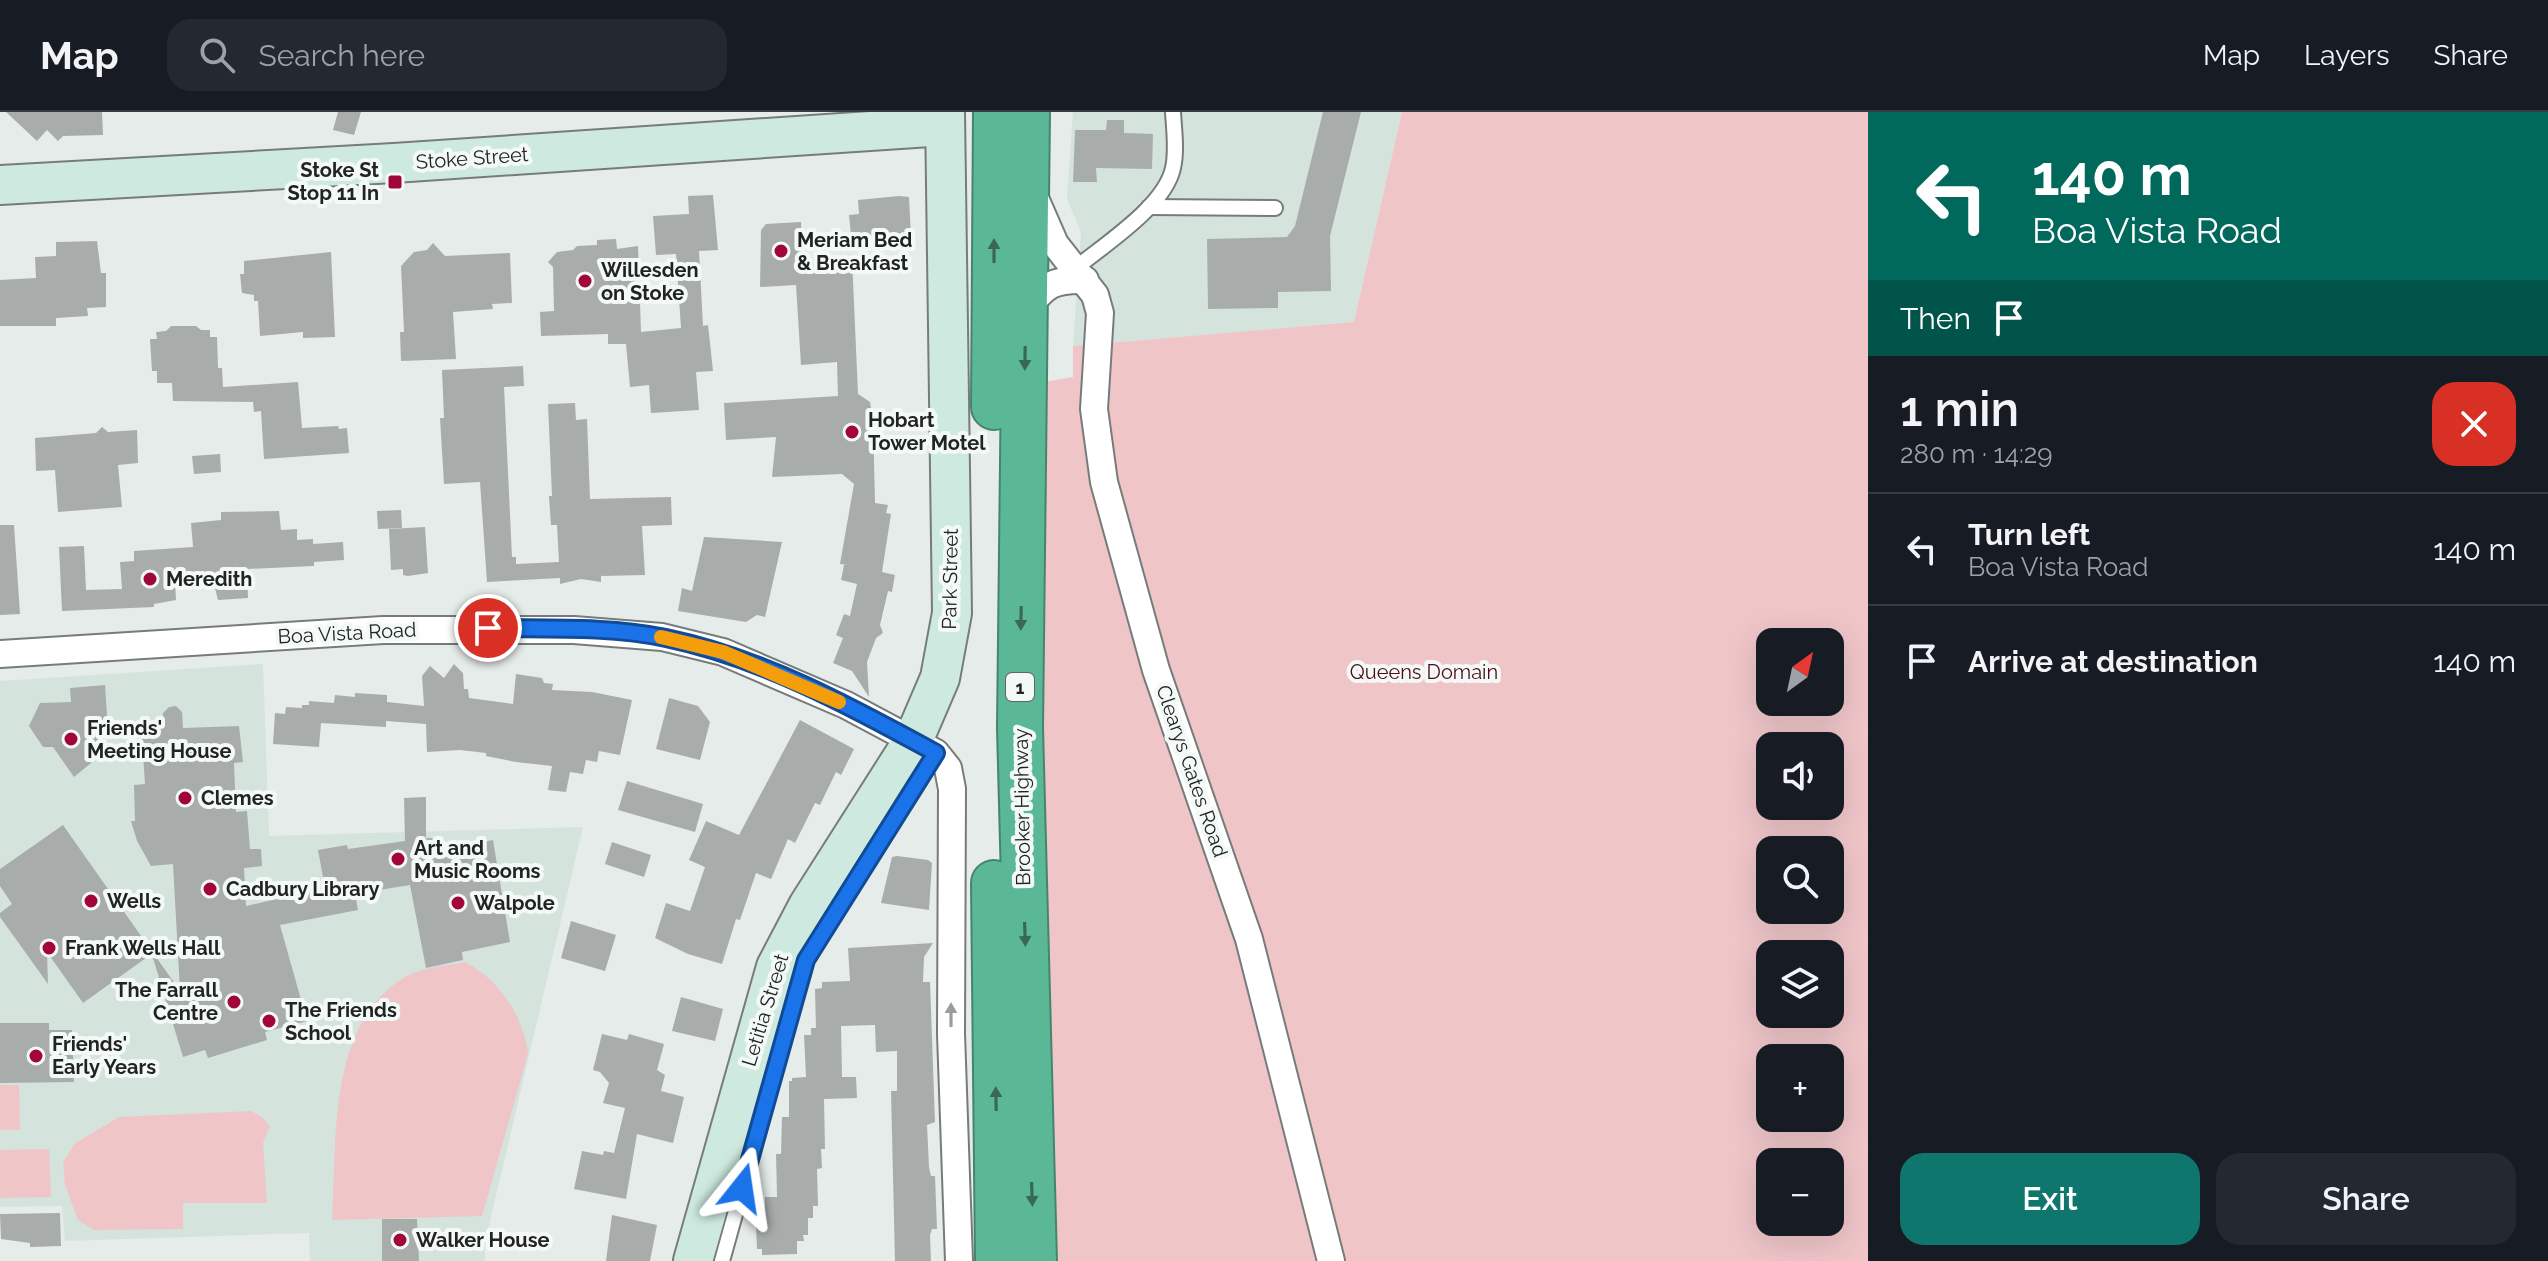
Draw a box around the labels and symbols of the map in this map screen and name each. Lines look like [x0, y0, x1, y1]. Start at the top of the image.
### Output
street label: Stoke Street [415, 142, 529, 174]
place label: Stoke St Stop 11 In [287, 158, 379, 205]
marker: Stoke St Stop 11 In [386, 173, 404, 191]
place label: Meriam Bed & Breakfast [797, 228, 912, 275]
one-way arrow [988, 238, 1000, 263]
marker: Meriam Bed & Breakfast [772, 242, 790, 260]
place label: Willesden on Stoke [601, 258, 699, 305]
marker: Willesden on Stoke [576, 272, 594, 290]
one-way arrow [1018, 346, 1031, 371]
place label: Hobart Tower Motel [868, 408, 986, 455]
marker: Hobart Tower Motel [843, 423, 861, 441]
street label: Park Street [937, 528, 963, 630]
place label: Meredith [166, 567, 252, 591]
marker: Meredith [141, 570, 159, 588]
pin [454, 594, 522, 662]
one-way arrow [1015, 606, 1027, 631]
street label: Boa Vista Road [277, 617, 417, 649]
north arrow [1756, 628, 1844, 716]
park label: Queens Domain [1350, 660, 1498, 684]
road number: 1 [1006, 673, 1034, 701]
street label: Clearys Gates Road [1151, 682, 1233, 860]
place label: Friends' Meeting House [87, 716, 231, 763]
street label: Brooker Highway [1009, 728, 1035, 886]
marker: Friends' Meeting House [62, 730, 80, 748]
place label: Clemes [201, 786, 274, 810]
marker: Clemes [176, 789, 194, 807]
place label: Art and Music Rooms [414, 836, 541, 883]
marker: Art and Music Rooms [389, 850, 407, 868]
place label: Cadbury Library [226, 877, 380, 901]
marker: Cadbury Library [201, 880, 219, 898]
place label: Wells [107, 889, 161, 913]
place label: Walpole [474, 891, 555, 915]
marker: Wells [82, 892, 100, 910]
marker: Walpole [449, 894, 467, 912]
one-way arrow [1019, 922, 1032, 947]
place label: Frank Wells Hall [65, 936, 221, 960]
marker: Frank Wells Hall [40, 939, 58, 957]
street label: Letitia Street [736, 950, 794, 1069]
place label: The Farrall Centre [115, 978, 219, 1025]
marker: The Farrall Centre [225, 993, 243, 1011]
place label: The Friends School [285, 998, 397, 1045]
one-way arrow [945, 1002, 957, 1027]
marker: The Friends School [260, 1012, 278, 1030]
place label: Friends' Early Years [52, 1032, 156, 1079]
marker: Friends' Early Years [27, 1047, 45, 1065]
one-way arrow [990, 1086, 1002, 1111]
position arrow [700, 1146, 784, 1230]
one-way arrow [1026, 1182, 1038, 1207]
place label: Walker House [416, 1228, 550, 1252]
marker: Walker House [391, 1231, 409, 1249]

